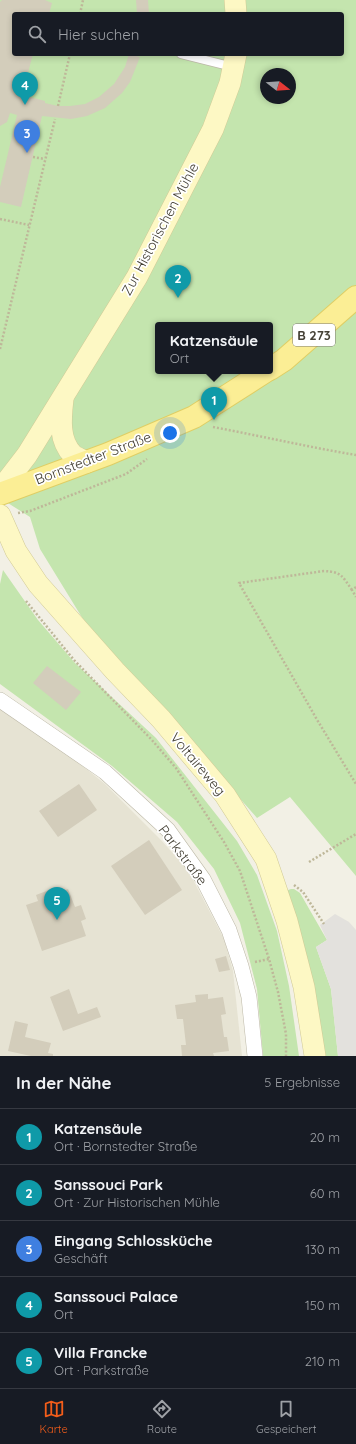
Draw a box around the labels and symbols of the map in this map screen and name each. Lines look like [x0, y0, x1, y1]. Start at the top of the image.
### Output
north arrow [260, 68, 296, 104]
pin: 4 [12, 72, 38, 105]
pin: 3 [14, 120, 40, 153]
street label: Zur Historischen Mühle [117, 160, 203, 298]
pin: 2 [165, 265, 191, 298]
road number: B 273 [293, 324, 335, 346]
pin: 1 [201, 387, 227, 420]
your location [160, 423, 180, 443]
street label: Bornstedter Straße [32, 427, 154, 488]
street label: Voltaireweg [166, 729, 230, 799]
street label: Parkstraße [154, 821, 212, 889]
pin: 5 [44, 887, 70, 920]

